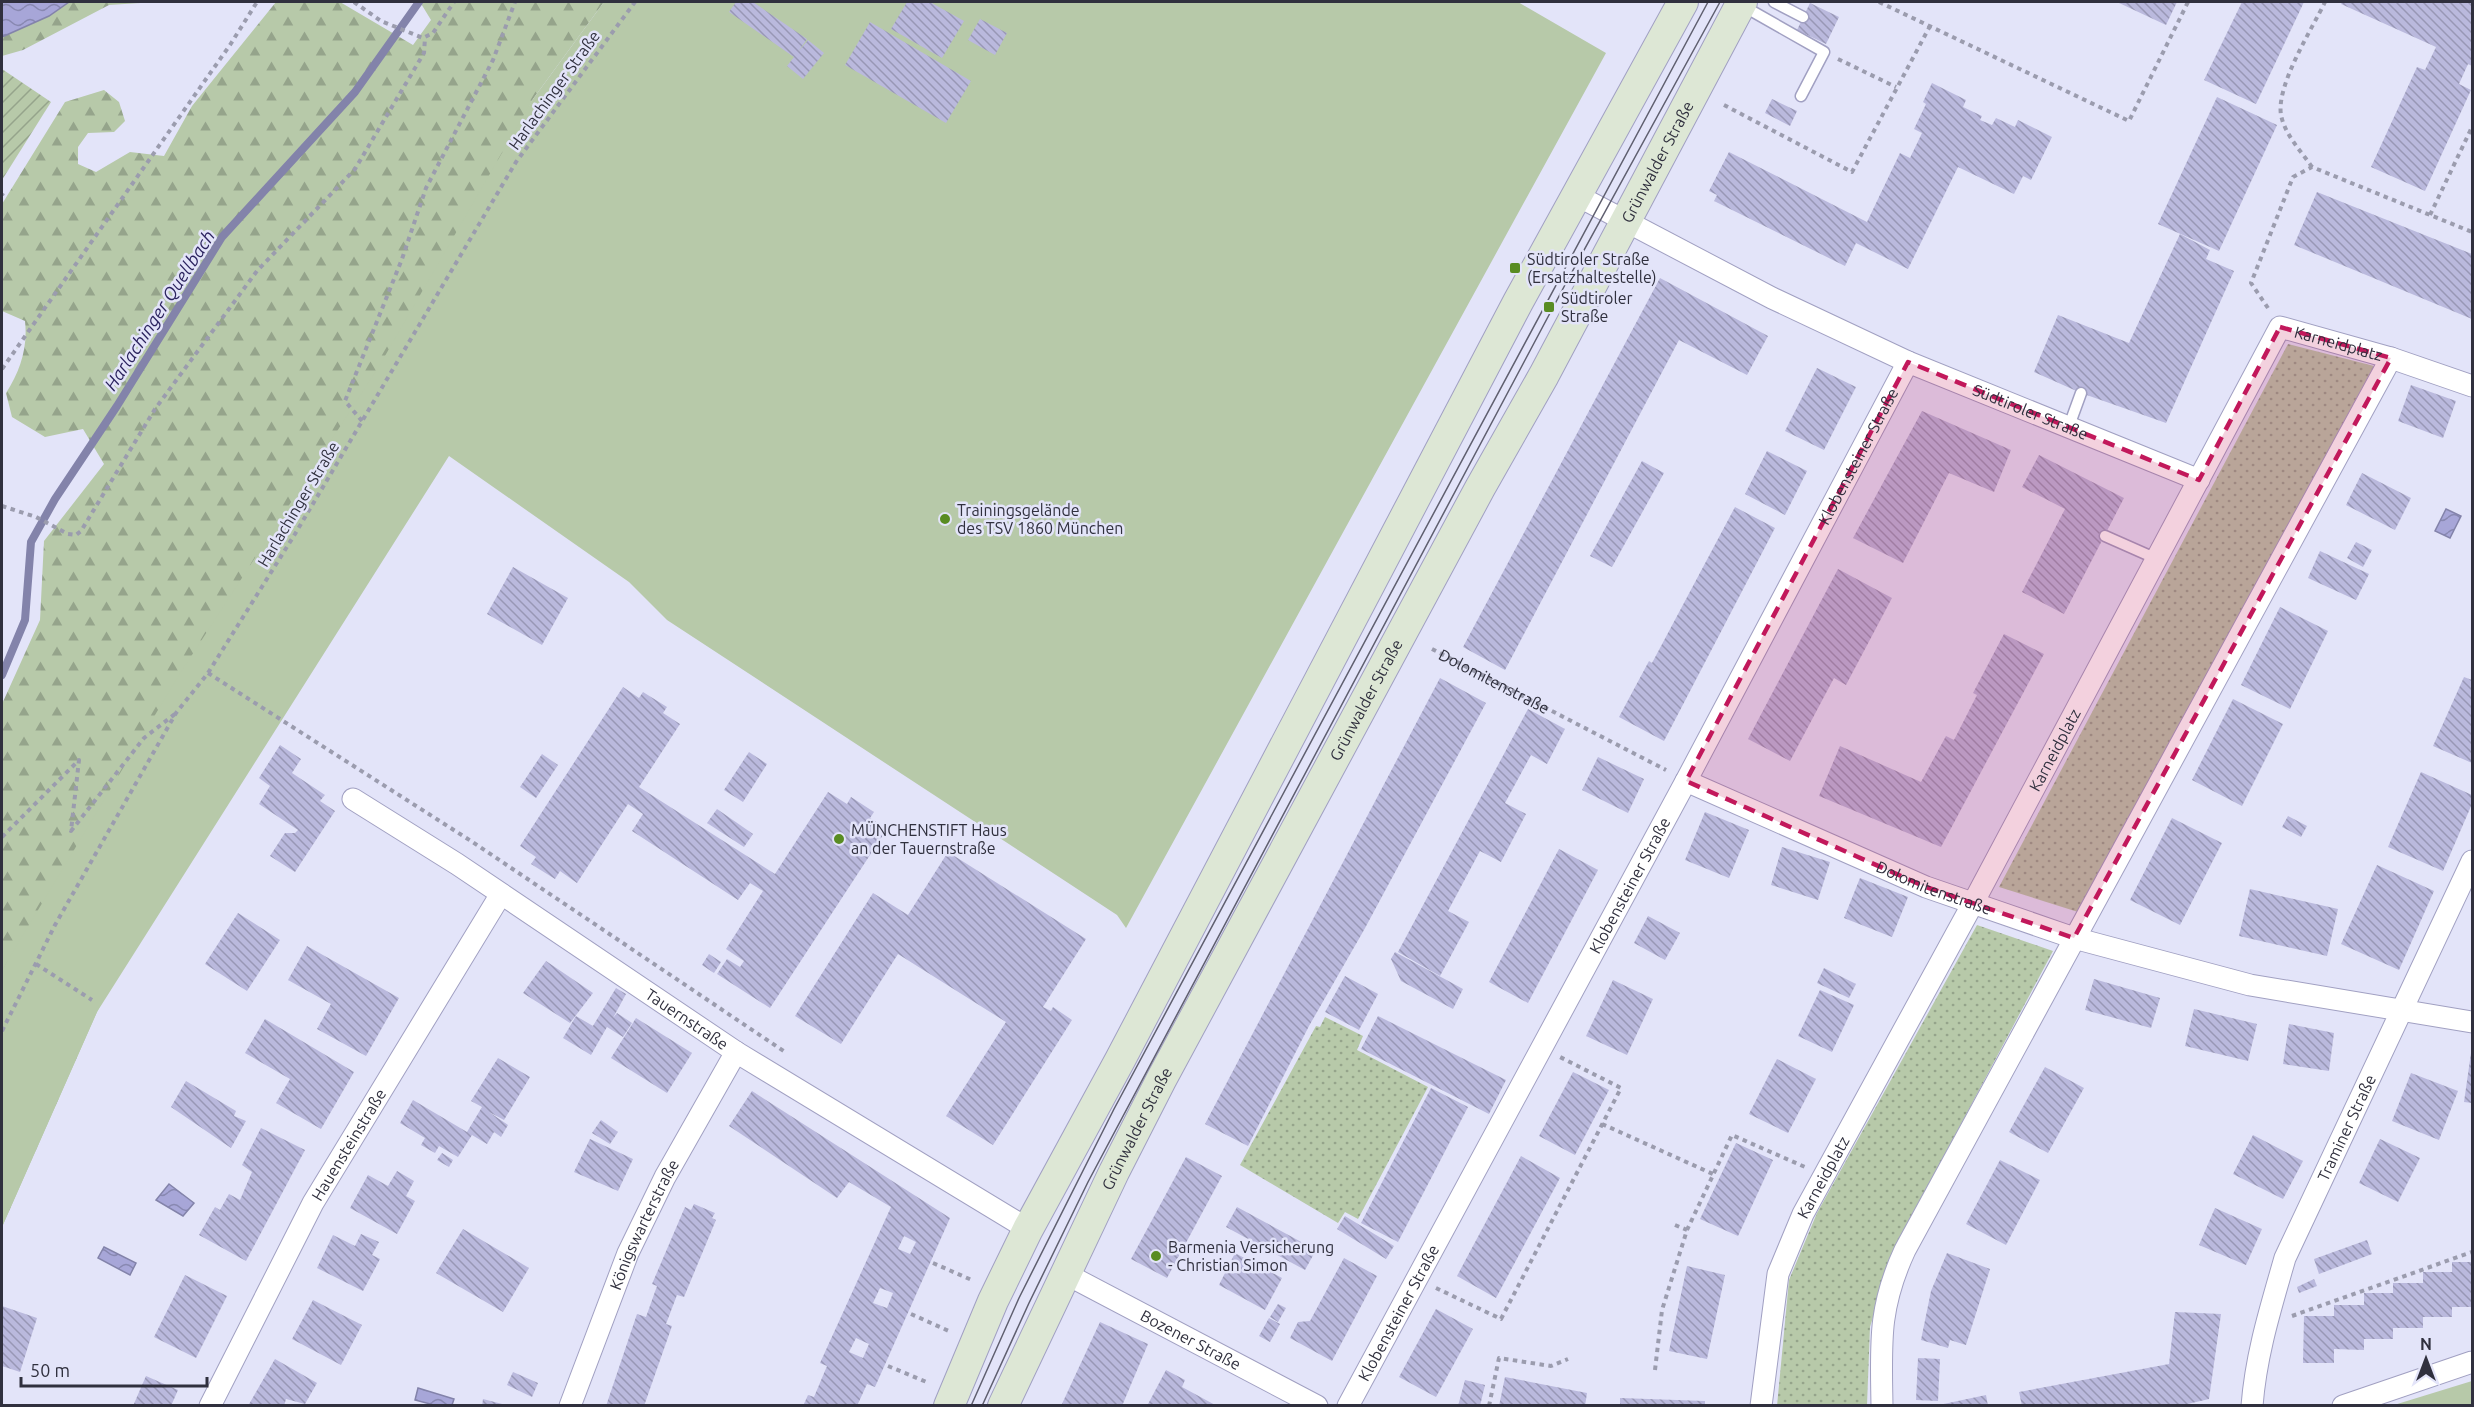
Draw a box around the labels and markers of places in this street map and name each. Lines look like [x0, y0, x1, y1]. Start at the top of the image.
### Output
place label: Südtiroler Straße (Ersatzhaltestelle) [1527, 250, 1657, 287]
marker: Südtiroler Straße (Ersatzhaltestelle) [1508, 261, 1522, 275]
place label: Südtiroler Straße [1561, 289, 1633, 325]
marker: Südtiroler Straße [1542, 300, 1556, 314]
place label: Trainingsgelände des TSV 1860 München [957, 501, 1123, 537]
marker: Trainingsgelände des TSV 1860 München [938, 512, 952, 526]
place label: MÜNCHENSTIFT Haus an der Tauernstraße [851, 821, 1007, 857]
marker: MÜNCHENSTIFT Haus an der Tauernstraße [832, 832, 846, 846]
place label: Barmenia Versicherung - Christian Simon [1168, 1238, 1334, 1274]
marker: Barmenia Versicherung - Christian Simon [1149, 1249, 1163, 1263]

